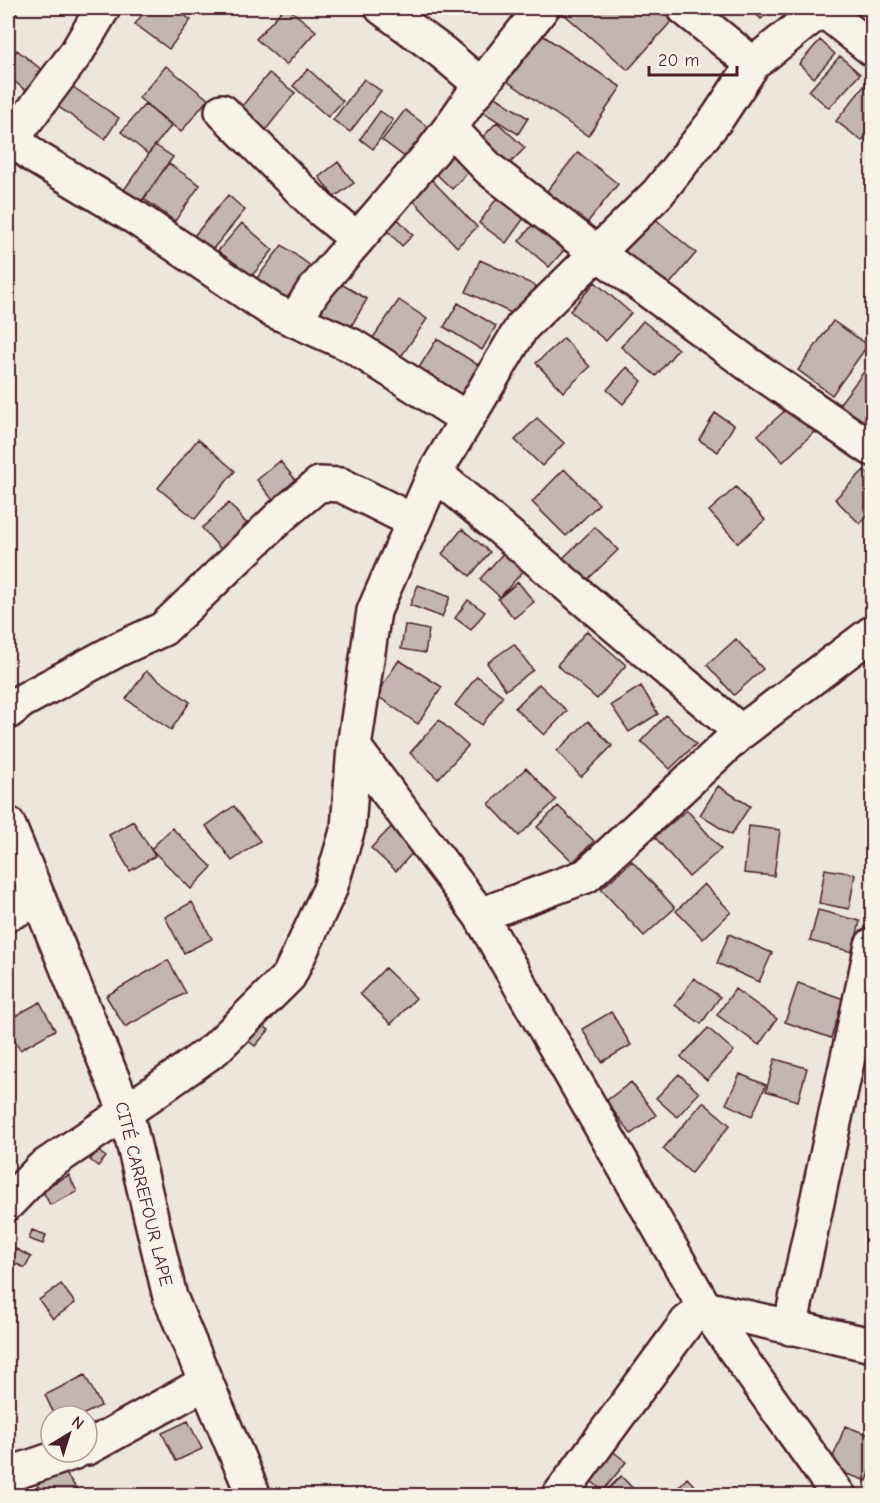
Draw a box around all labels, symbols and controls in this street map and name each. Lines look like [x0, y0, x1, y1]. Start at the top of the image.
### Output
scale bar [649, 39, 738, 77]
text: 20 m [658, 50, 699, 71]
street label: CITÉ CARREFOUR LAPE [110, 1100, 178, 1289]
north arrow [39, 1404, 99, 1464]
text: N [68, 1413, 87, 1433]

